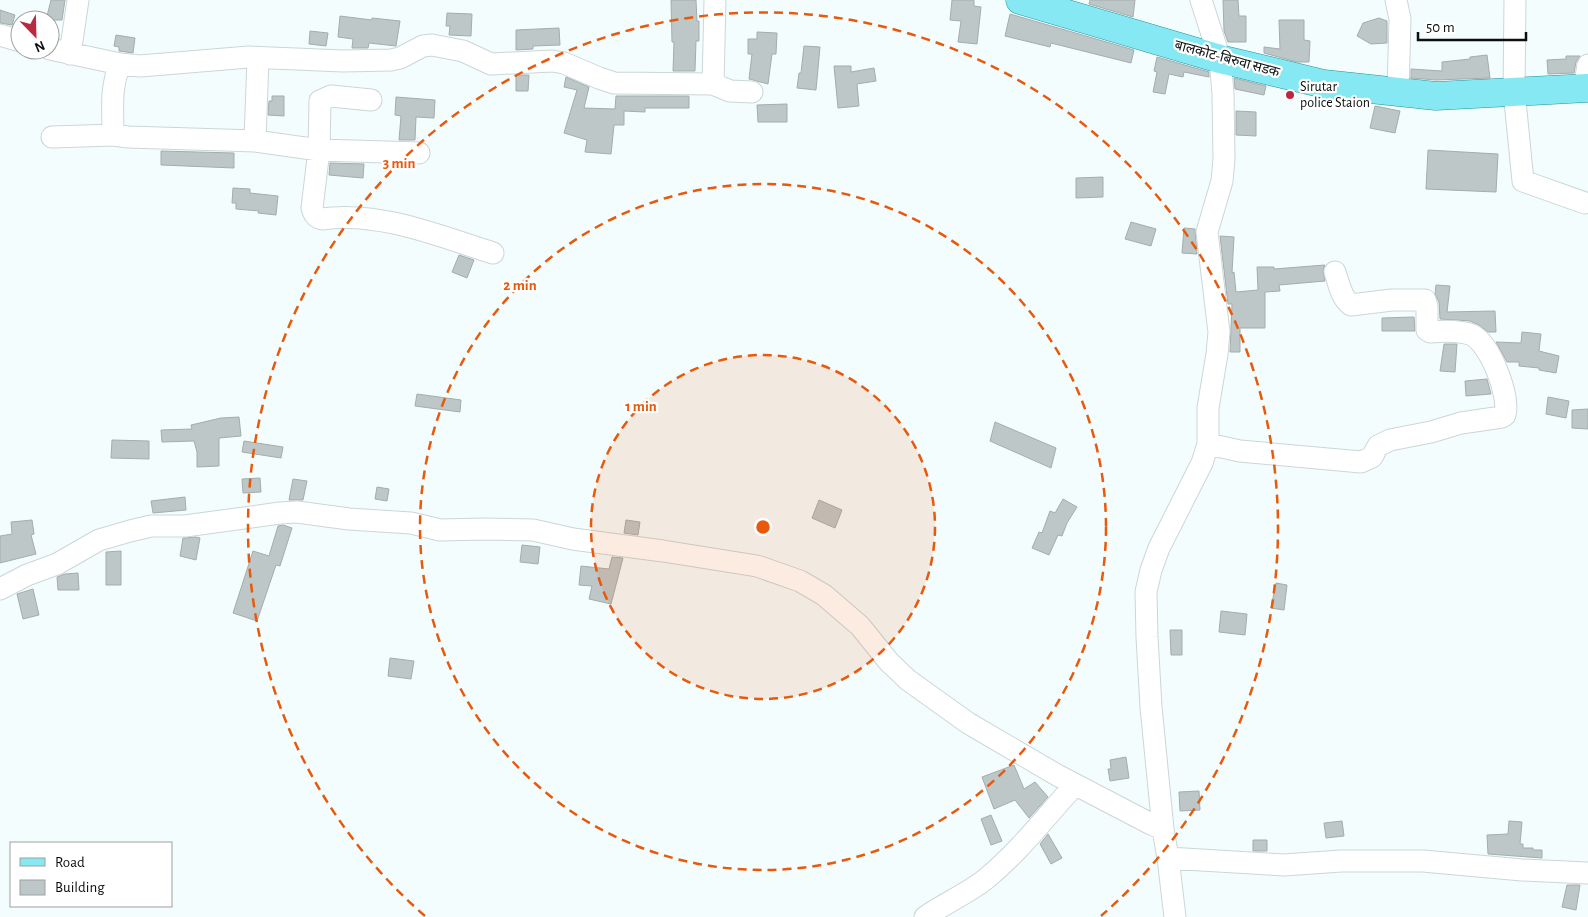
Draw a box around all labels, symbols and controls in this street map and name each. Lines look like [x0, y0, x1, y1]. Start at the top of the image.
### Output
north arrow [10, 10, 60, 60]
scale bar [1418, 10, 1526, 42]
text: 50 m [1426, 20, 1455, 35]
street label: बालकोट-बिरुवा सडक [1173, 36, 1282, 80]
text: N [32, 38, 47, 54]
place label: Sirutar police Staion [1300, 80, 1370, 110]
marker: Sirutar police Staion [1284, 89, 1296, 101]
text: 3 min [383, 156, 415, 171]
text: 2 min [503, 278, 537, 293]
text: 1 min [625, 399, 657, 414]
centre of rings [754, 518, 772, 536]
legend [10, 842, 172, 907]
text: Road [55, 855, 85, 870]
text: Building [55, 880, 105, 895]

